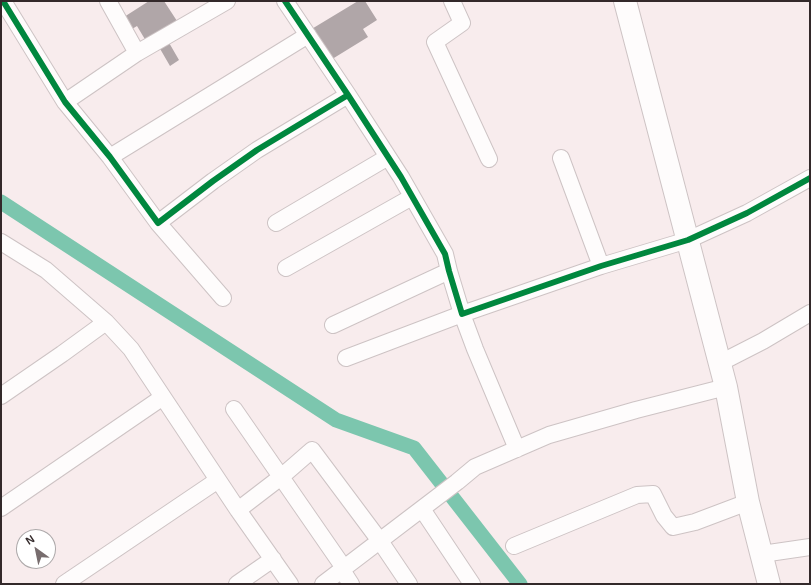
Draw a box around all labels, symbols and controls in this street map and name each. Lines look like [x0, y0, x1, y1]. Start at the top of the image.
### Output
north arrow [16, 529, 56, 569]
text: N [23, 533, 37, 547]

